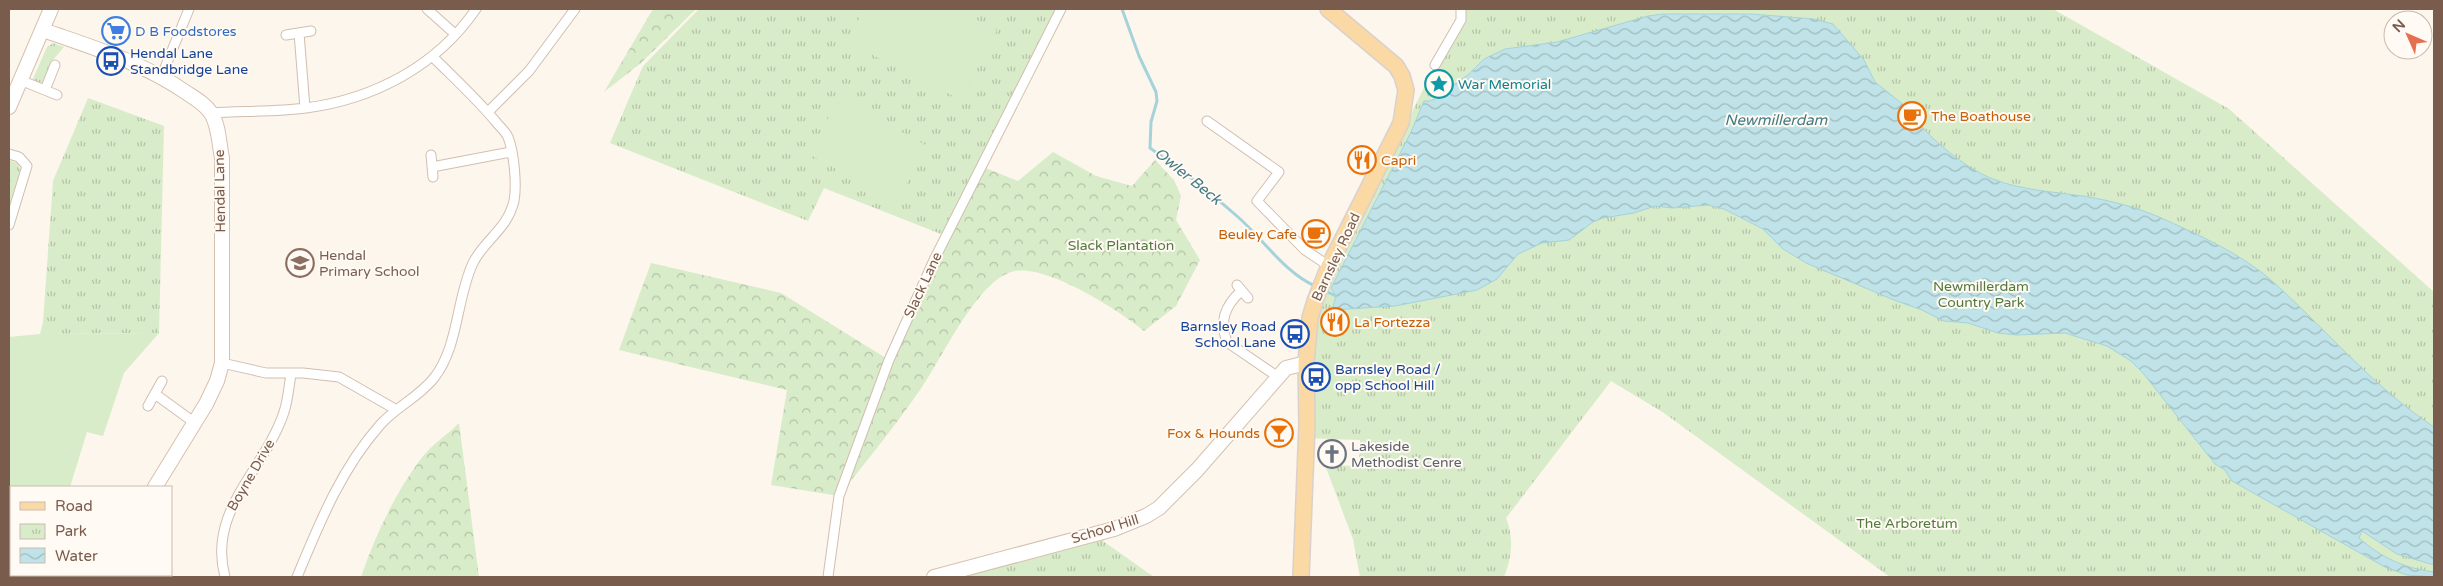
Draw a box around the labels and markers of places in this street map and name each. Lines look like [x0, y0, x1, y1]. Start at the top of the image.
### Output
supermarket icon: D B Foodstores [101, 16, 131, 46]
place label: D B Foodstores [135, 23, 237, 40]
place label: Hendal Lane Standbridge Lane [130, 45, 248, 78]
bus stop icon: Hendal Lane Standbridge Lane [96, 46, 126, 76]
place icon: War Memorial [1424, 69, 1454, 99]
place label: War Memorial [1458, 76, 1551, 93]
cafe icon: The Boathouse [1897, 101, 1927, 131]
place label: The Boathouse [1931, 108, 2031, 125]
restaurant icon: Capri [1347, 145, 1377, 175]
place label: Capri [1381, 152, 1416, 169]
cafe icon: Beuley Cafe [1301, 219, 1331, 249]
place label: Beuley Cafe [1218, 226, 1297, 243]
place label: Hendal Primary School [319, 247, 420, 280]
school or university icon: Hendal Primary School [285, 248, 315, 278]
restaurant icon: La Fortezza [1320, 307, 1350, 337]
place label: La Fortezza [1354, 314, 1430, 331]
place label: Barnsley Road School Lane [1180, 318, 1276, 351]
bus stop icon: Barnsley Road School Lane [1280, 319, 1310, 349]
place label: Barnsley Road / opp School Hill [1335, 361, 1441, 394]
bus stop icon: Barnsley Road / opp School Hill [1301, 362, 1331, 392]
bar icon: Fox & Hounds [1264, 418, 1294, 448]
place label: Fox & Hounds [1167, 425, 1260, 442]
place label: Lakeside Methodist Cenre [1351, 438, 1462, 471]
church icon: Lakeside Methodist Cenre [1317, 439, 1347, 469]

